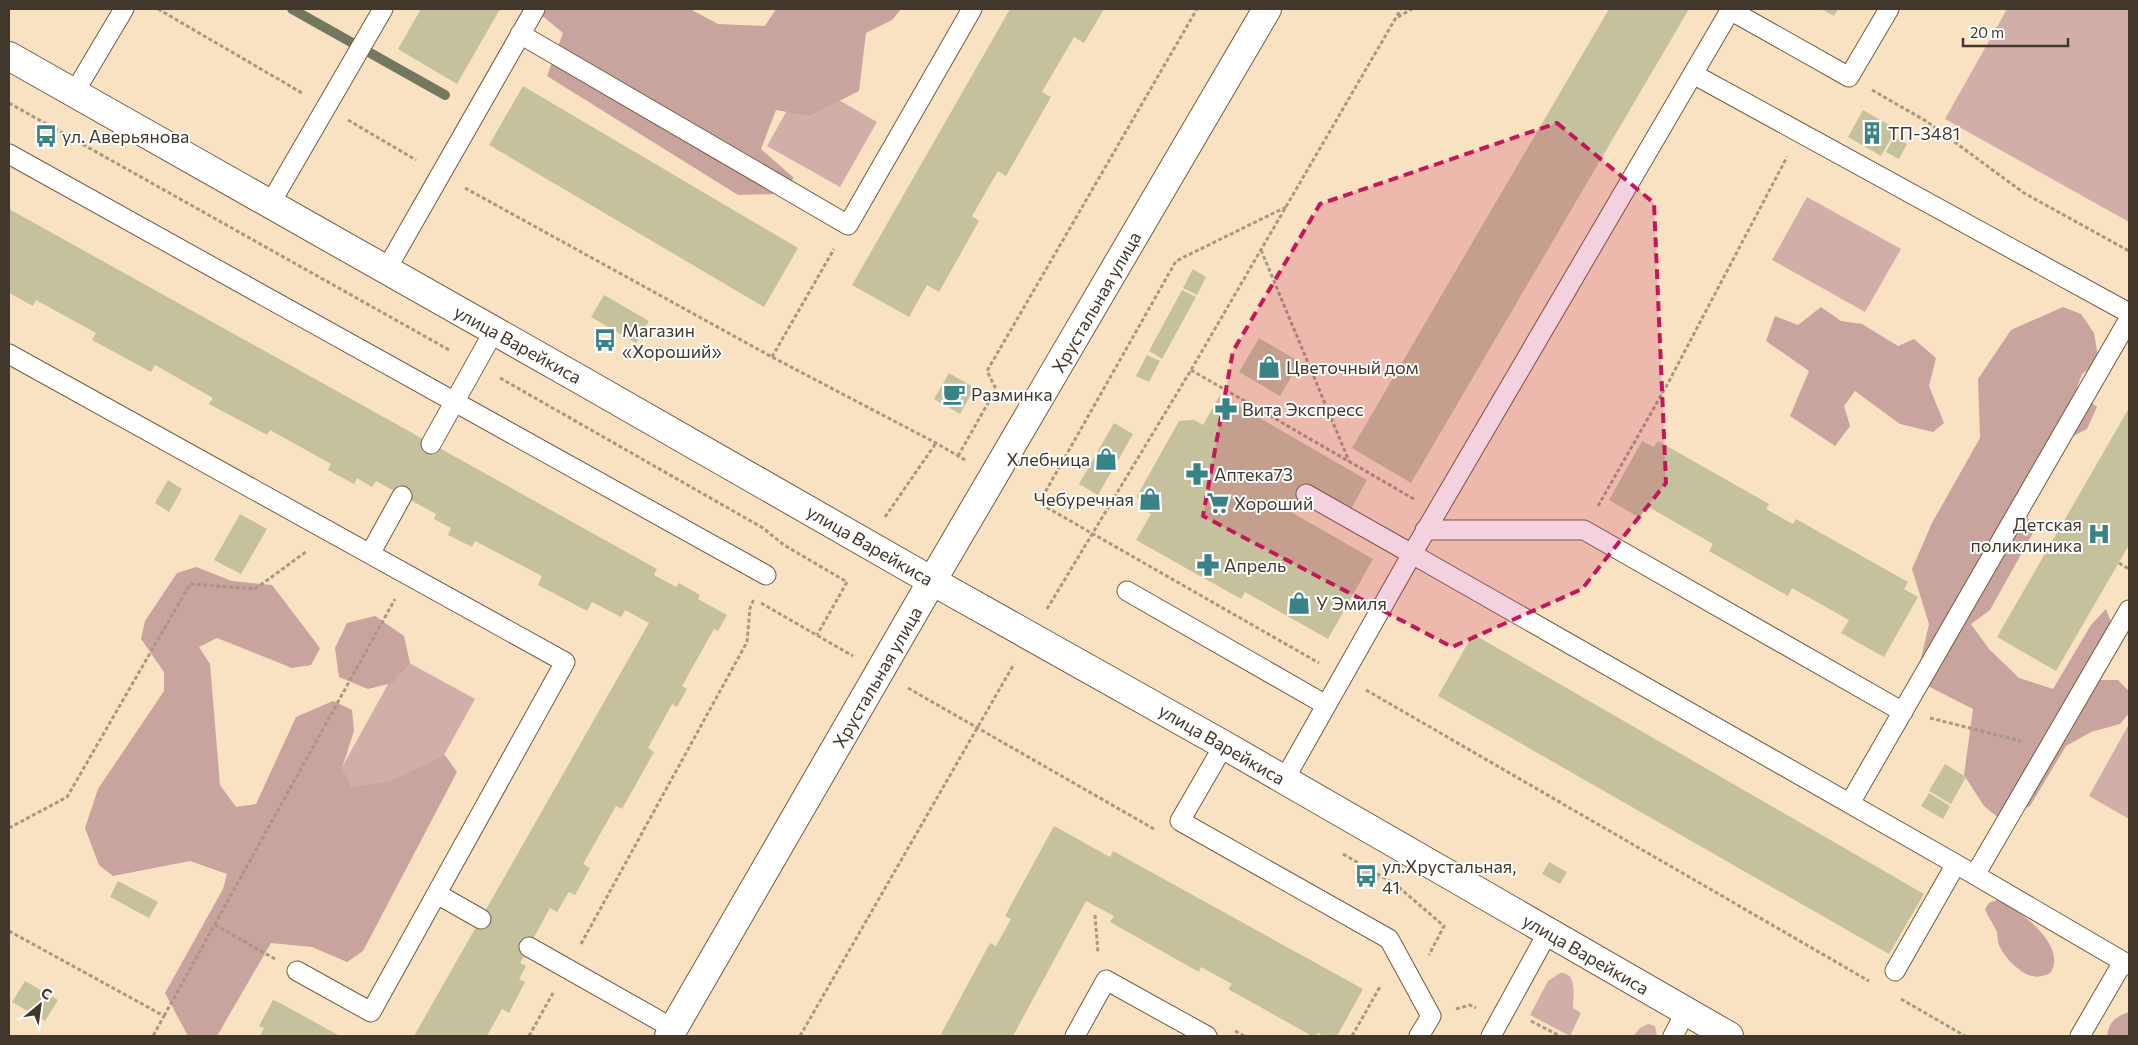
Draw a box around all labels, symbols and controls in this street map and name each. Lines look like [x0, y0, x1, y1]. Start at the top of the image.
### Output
scale bar [1963, 15, 2068, 47]
text: 20 m [1970, 23, 2004, 41]
building icon: ТП-3481 [1859, 120, 1885, 146]
place label: ТП-3481 [1888, 122, 1960, 144]
bus stop icon: ул. Аверьянова [33, 123, 59, 149]
place label: ул. Аверьянова [62, 125, 189, 147]
street label: Хрустальная улица [1047, 227, 1145, 377]
street label: улица Варейкиса [450, 300, 586, 388]
place label: Магазин «Хороший» [622, 319, 722, 362]
bus stop icon: Магазин «Хороший» [592, 327, 618, 353]
shop icon: Цветочный дом [1256, 354, 1282, 380]
place label: Цветочный дом [1286, 356, 1419, 378]
cafe icon: Разминка [941, 381, 967, 407]
place label: Разминка [971, 383, 1053, 405]
pharmacy icon: Вита Экспресс [1213, 396, 1239, 422]
place label: Вита Экспресс [1242, 398, 1364, 420]
shop icon: Хлебница [1093, 446, 1119, 472]
place label: Хлебница [1007, 448, 1090, 470]
pharmacy icon: Аптека73 [1184, 461, 1210, 487]
place label: Аптека73 [1214, 463, 1293, 485]
shop icon: Чебуречная [1137, 486, 1163, 512]
place label: Чебуречная [1034, 488, 1134, 510]
supermarket icon: Хороший [1205, 490, 1231, 516]
place label: Хороший [1234, 492, 1313, 514]
street label: улица Варейкиса [803, 500, 937, 590]
place label: Детская поликлиника [1971, 513, 2082, 556]
hospital icon: Детская поликлиника [2086, 521, 2112, 547]
pharmacy icon: Апрель [1195, 552, 1221, 578]
place label: Апрель [1224, 554, 1286, 576]
shop icon: У Эмиля [1286, 590, 1312, 616]
place label: У Эмиля [1316, 592, 1387, 614]
street label: Хрустальная улица [828, 602, 926, 752]
street label: улица Варейкиса [1155, 699, 1289, 789]
place label: ул.Хрустальная, 41 [1382, 855, 1516, 898]
bus stop icon: ул.Хрустальная, 41 [1353, 863, 1379, 889]
street label: улица Варейкиса [1519, 909, 1653, 999]
north arrow [15, 980, 65, 1030]
text: С [38, 983, 55, 1003]

